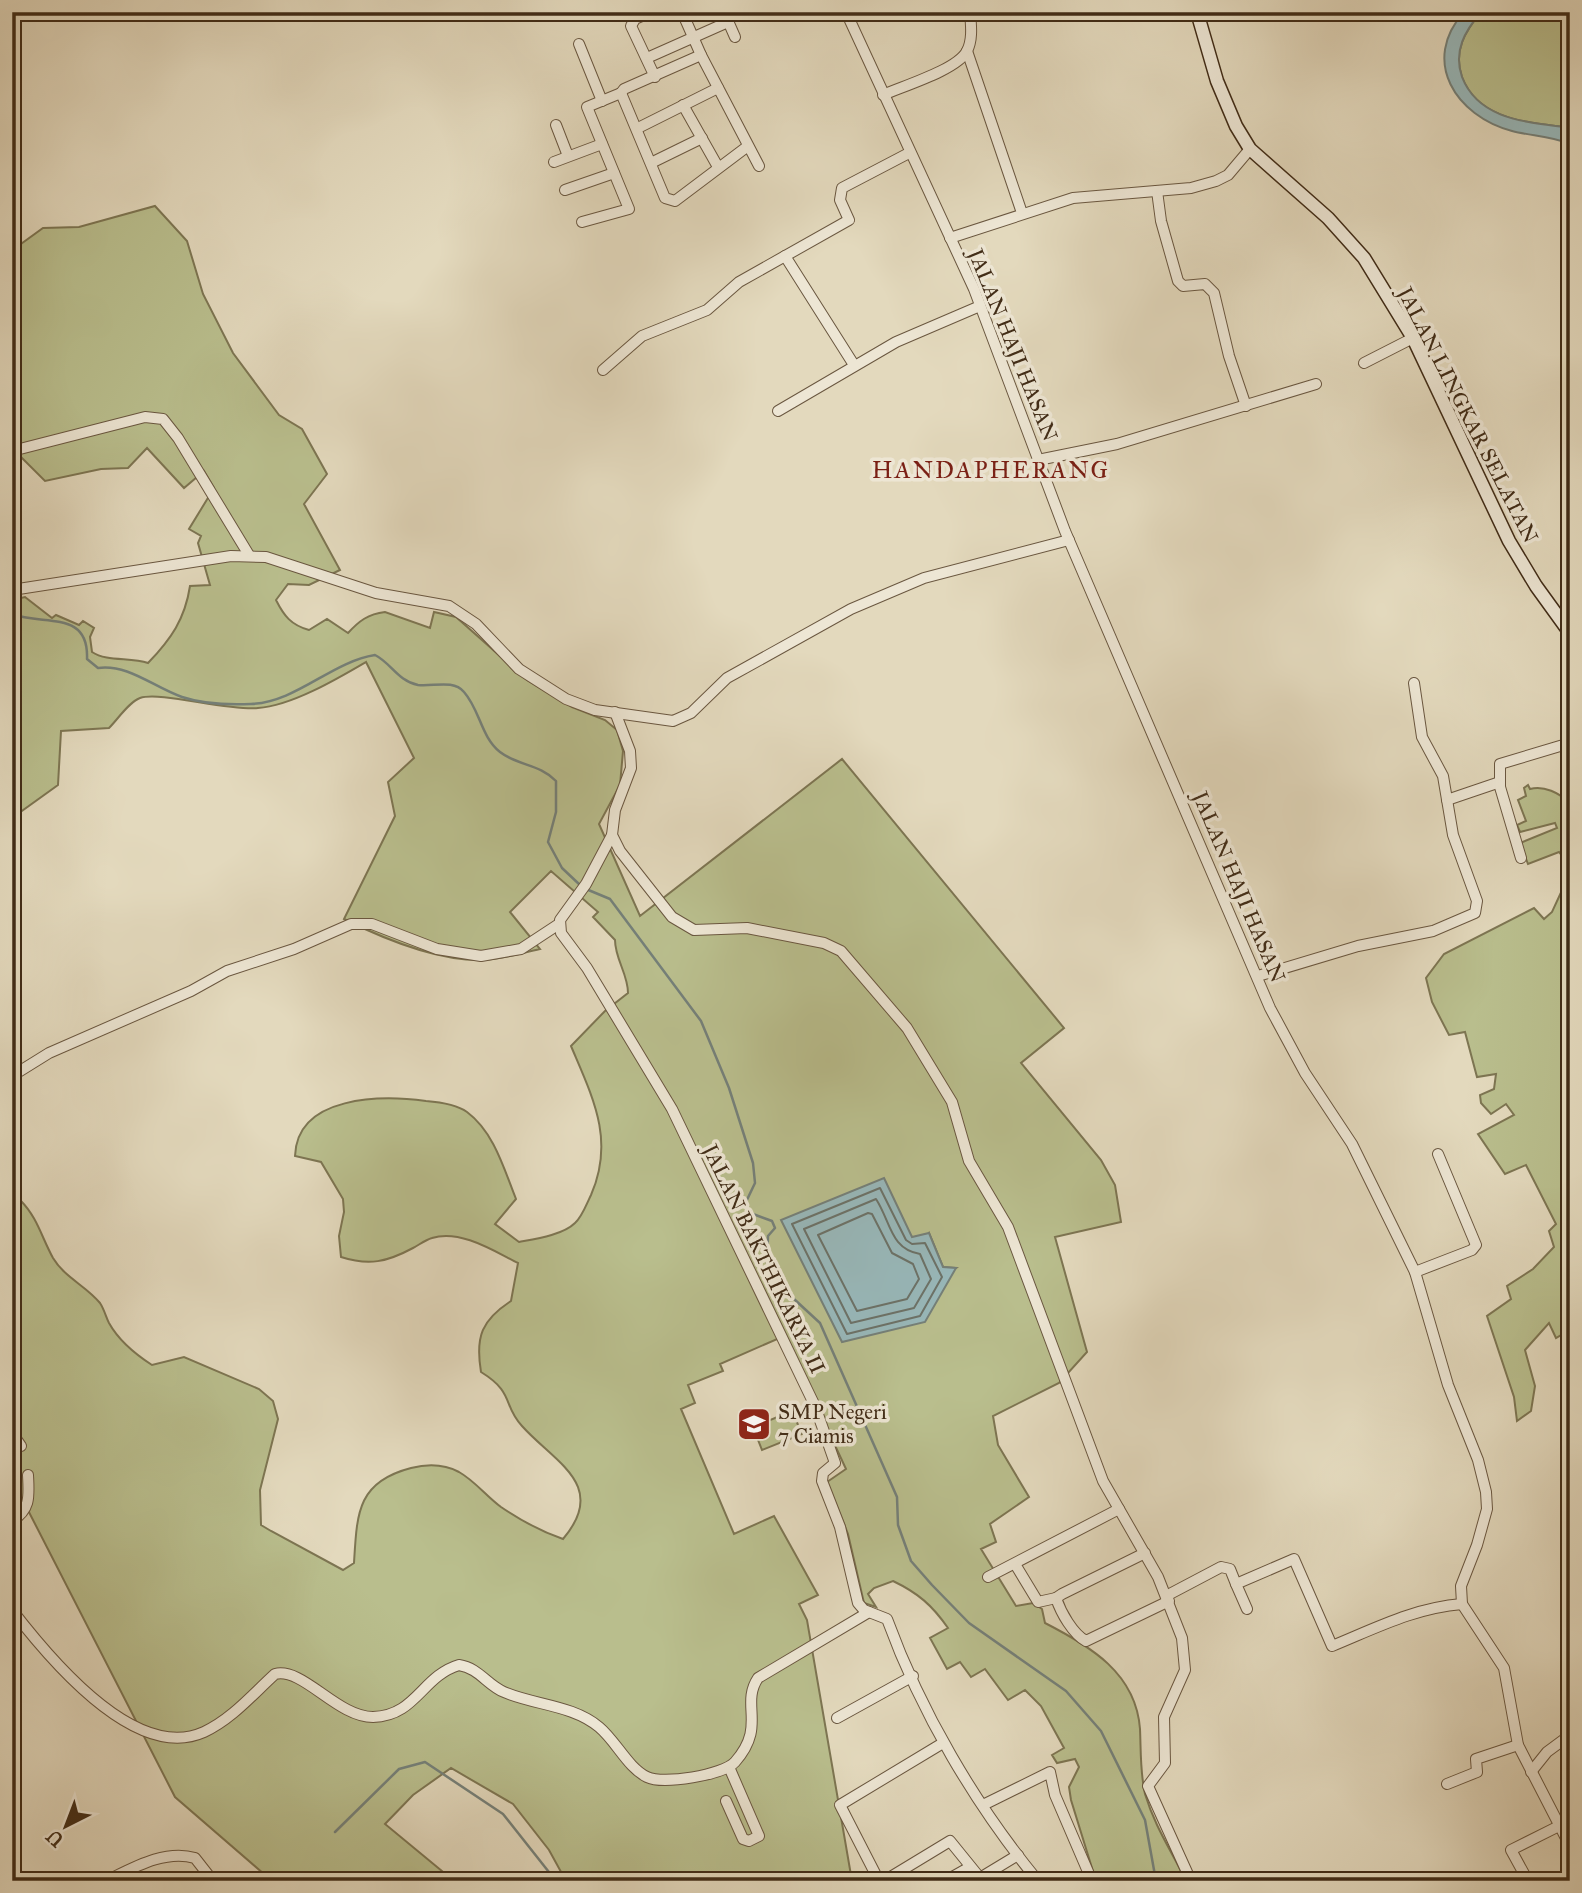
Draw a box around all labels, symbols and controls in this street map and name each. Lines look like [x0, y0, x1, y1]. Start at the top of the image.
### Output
street label: JALAN HAJI HASAN [962, 243, 1064, 445]
street label: JALAN LINGKAR SELATAN [1391, 281, 1544, 547]
district label: HANDAPHERANG [872, 455, 1110, 485]
street label: JALAN HAJI HASAN [1186, 786, 1291, 987]
street label: JALAN BAKTHIKARYA II [696, 1138, 831, 1378]
place label: SMP Negeri 7 Ciamis [778, 1399, 887, 1449]
school or university icon: SMP Negeri 7 Ciamis [735, 1405, 773, 1443]
north arrow [32, 1792, 102, 1862]
text: U [41, 1824, 68, 1852]

